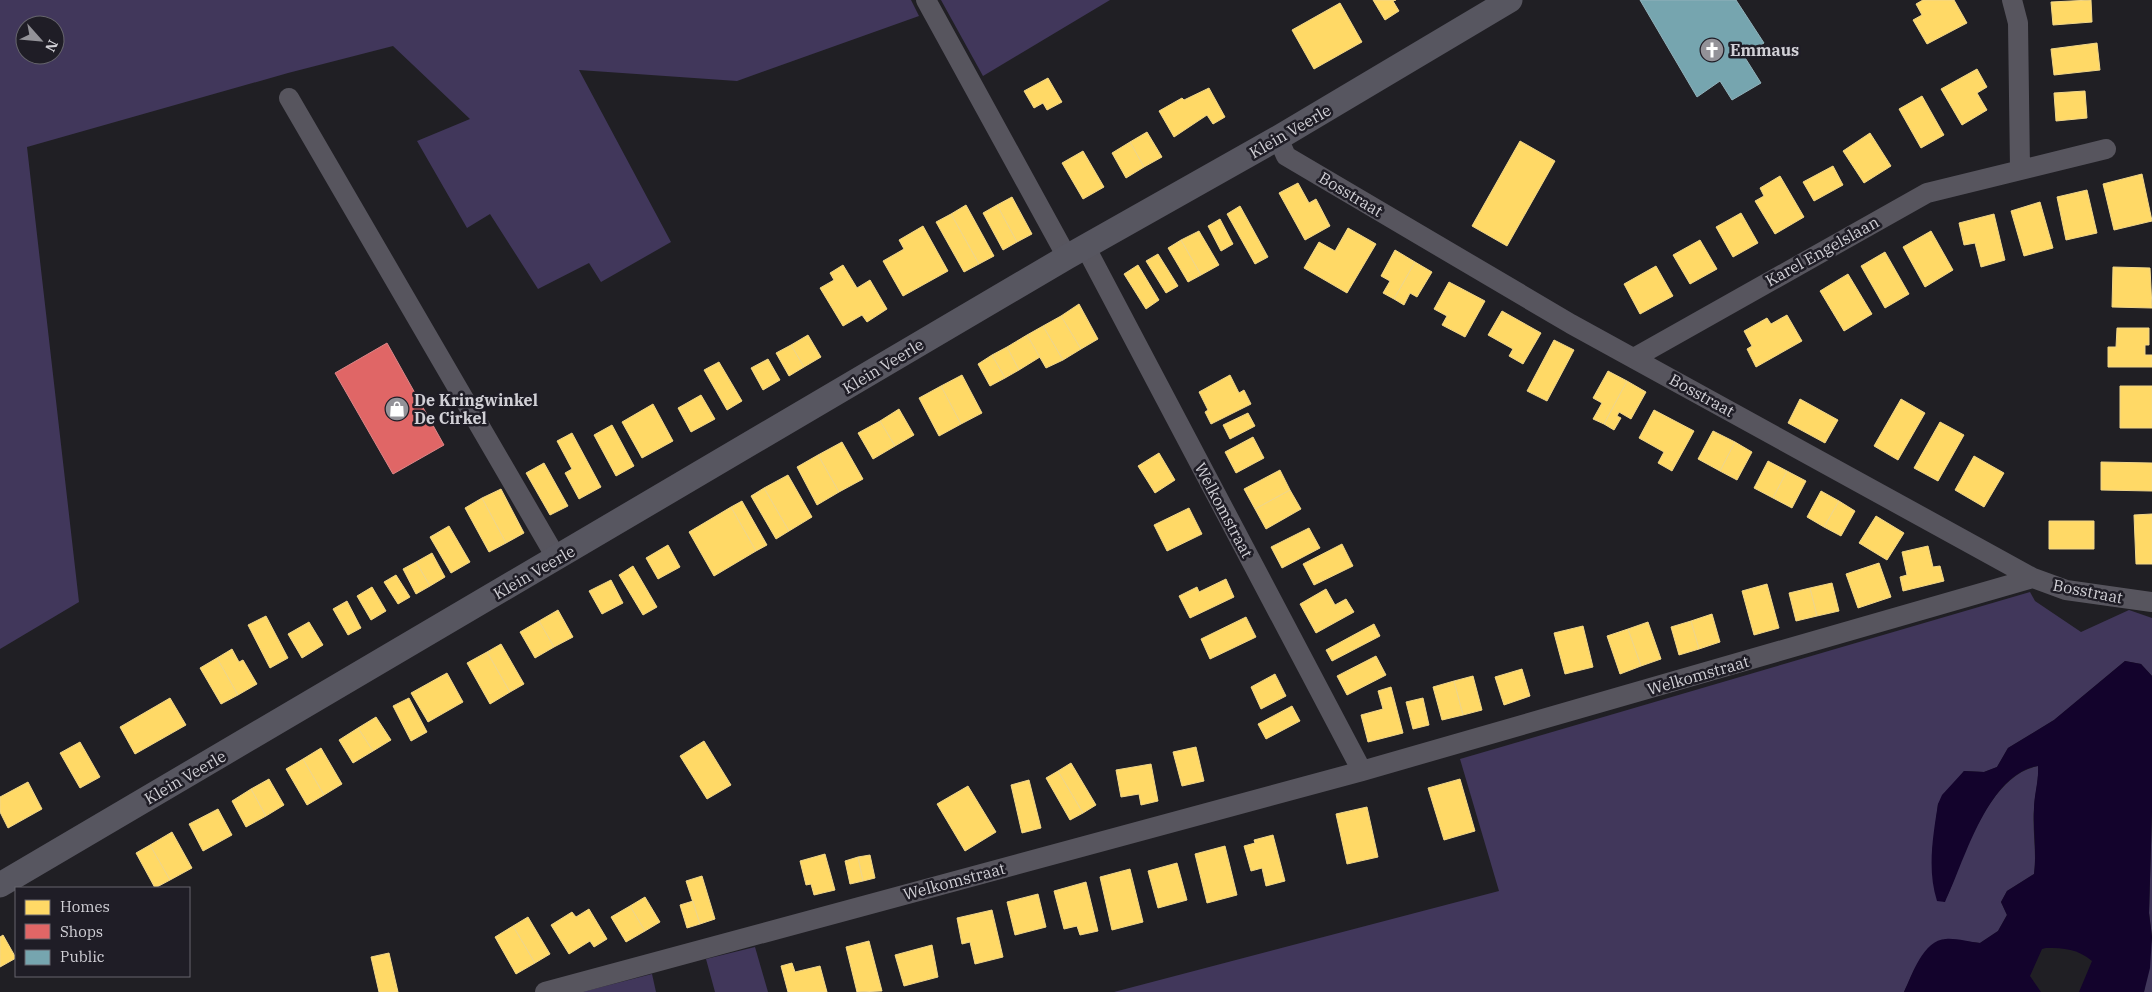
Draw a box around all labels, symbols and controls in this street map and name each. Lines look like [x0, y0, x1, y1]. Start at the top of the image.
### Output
north arrow [15, 15, 65, 65]
text: N [41, 37, 62, 55]
church icon: Emmaus [1699, 37, 1725, 63]
place label: Emmaus [1730, 40, 1799, 60]
street label: Klein Veerle [1246, 100, 1334, 162]
street label: Bosstraat [1315, 167, 1387, 221]
street label: Karel Engelslaan [1762, 212, 1882, 290]
street label: Klein Veerle [839, 334, 927, 398]
street label: Bosstraat [1666, 369, 1738, 421]
place label: De Kringwinkel De Cirkel [414, 390, 538, 428]
shop icon: De Kringwinkel De Cirkel [384, 396, 410, 422]
street label: Welkomstraat [1191, 459, 1258, 561]
street label: Klein Veerle [490, 541, 578, 603]
street label: Bosstraat [2051, 574, 2125, 608]
street label: Welkomstraat [1645, 651, 1752, 699]
street label: Klein Veerle [141, 746, 229, 808]
street label: Welkomstraat [901, 858, 1008, 904]
legend [15, 887, 190, 977]
text: Homes [60, 897, 110, 916]
text: Shops [60, 922, 103, 941]
text: Public [60, 947, 105, 966]

